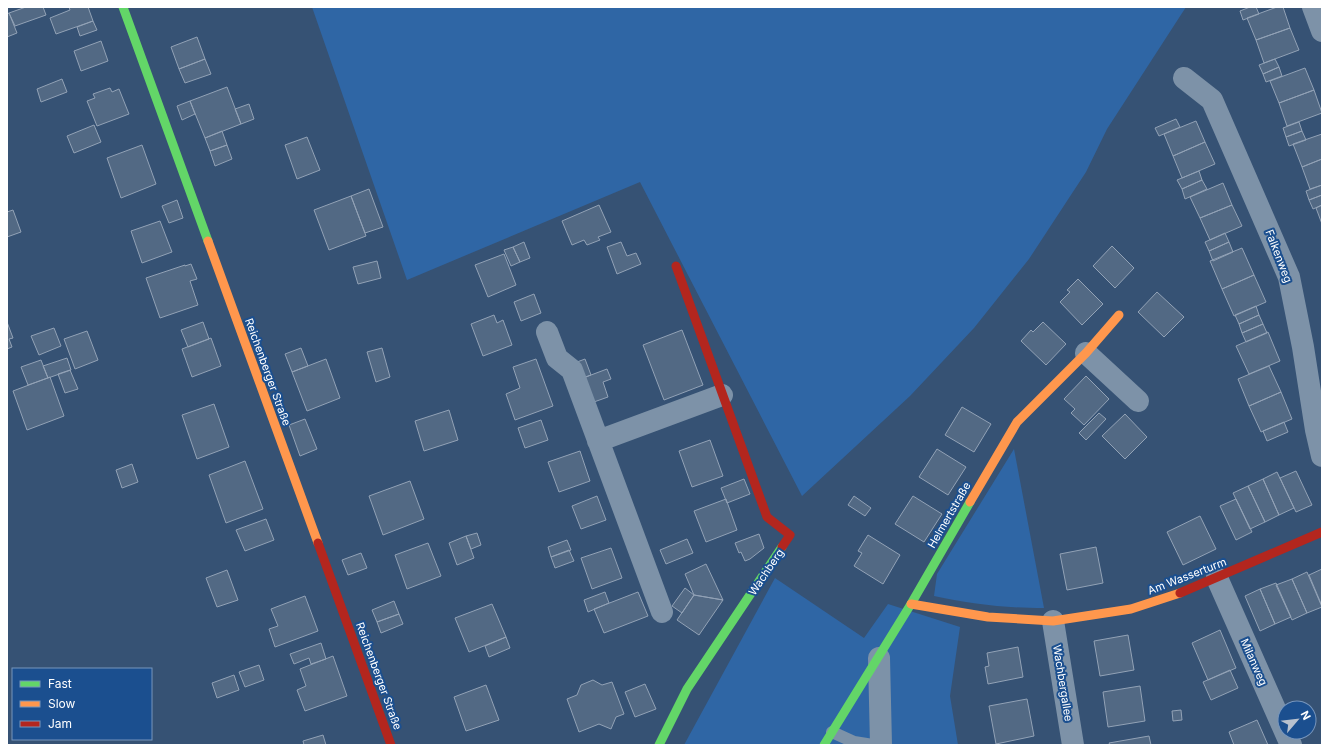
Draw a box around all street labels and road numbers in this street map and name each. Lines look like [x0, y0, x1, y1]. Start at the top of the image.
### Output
street label: Falkenweg [1262, 227, 1296, 285]
street label: Reichenberger Straße [242, 316, 294, 428]
street label: Helmertstraße [924, 479, 974, 551]
street label: Wachberg [745, 546, 787, 598]
street label: Am Wasserturm [1146, 555, 1228, 597]
street label: Reichenberger Straße [353, 620, 405, 732]
street label: Milanweg [1237, 636, 1271, 688]
street label: Wachbergallee [1050, 644, 1076, 722]

